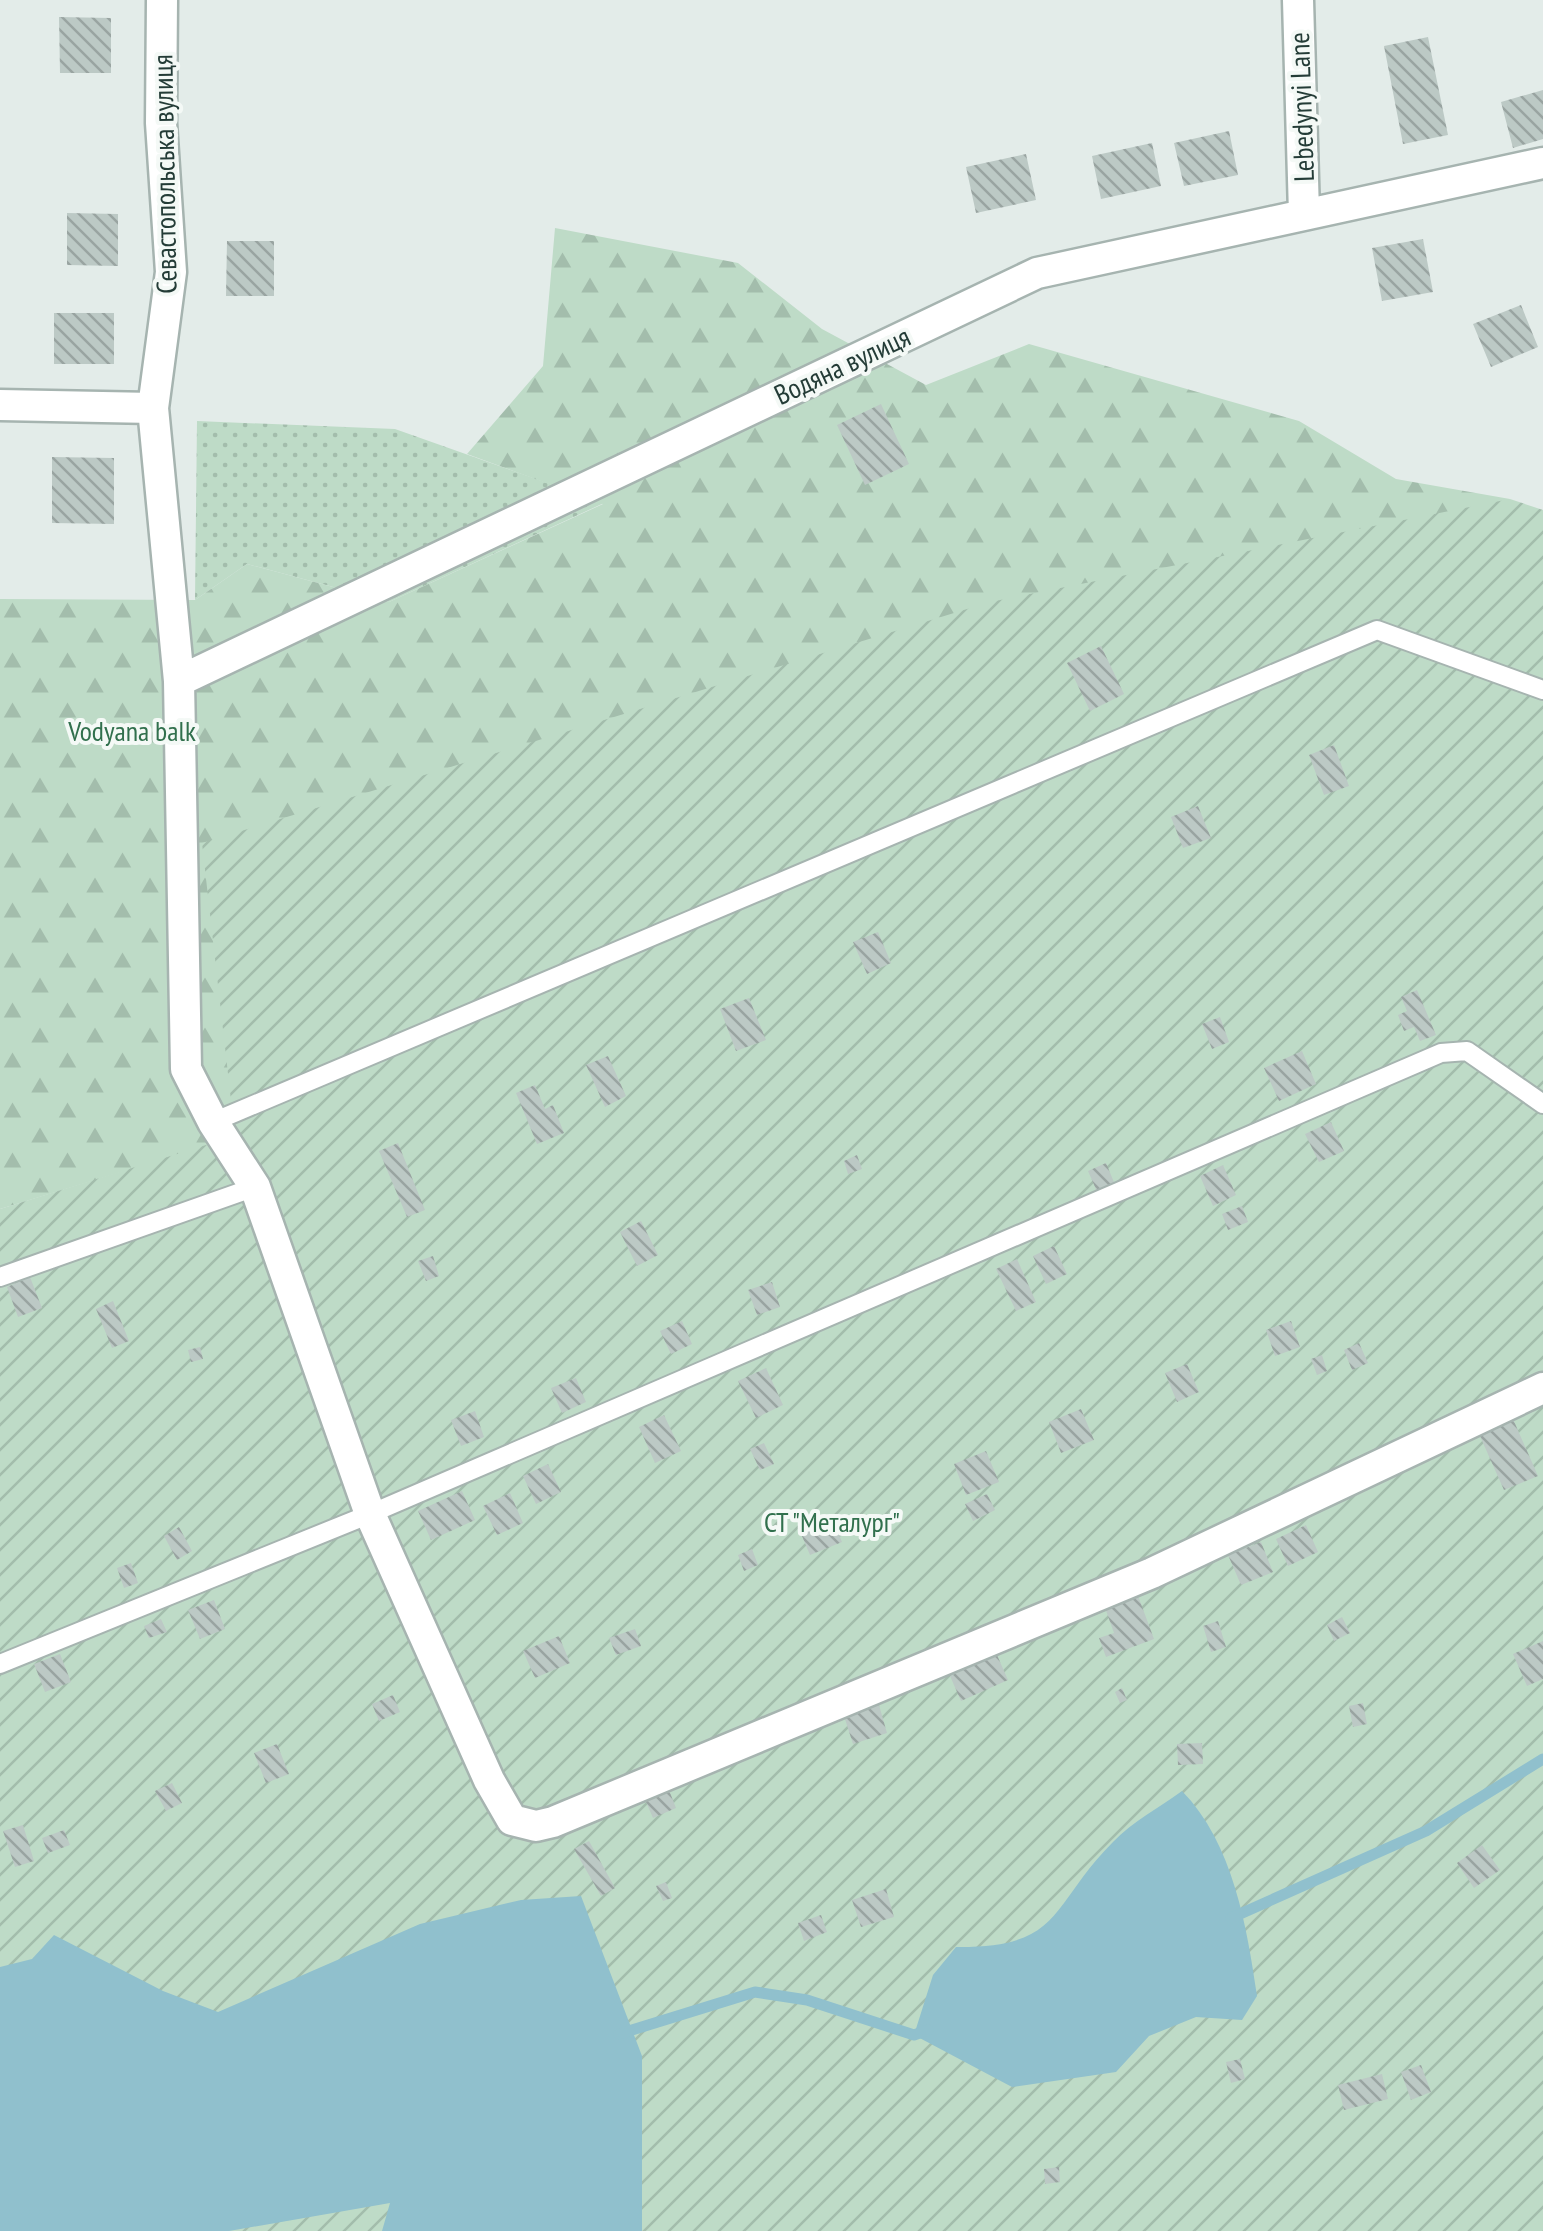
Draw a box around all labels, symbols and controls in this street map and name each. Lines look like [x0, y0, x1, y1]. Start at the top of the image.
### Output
street label: Lebedynyi Lane [1280, 32, 1322, 182]
street label: Севастопольська вулиця [143, 54, 185, 294]
street label: Водяна вулиця [768, 317, 916, 413]
park label: Vodyana balk [67, 712, 196, 749]
park label: СТ "Металург" [764, 1503, 900, 1540]

